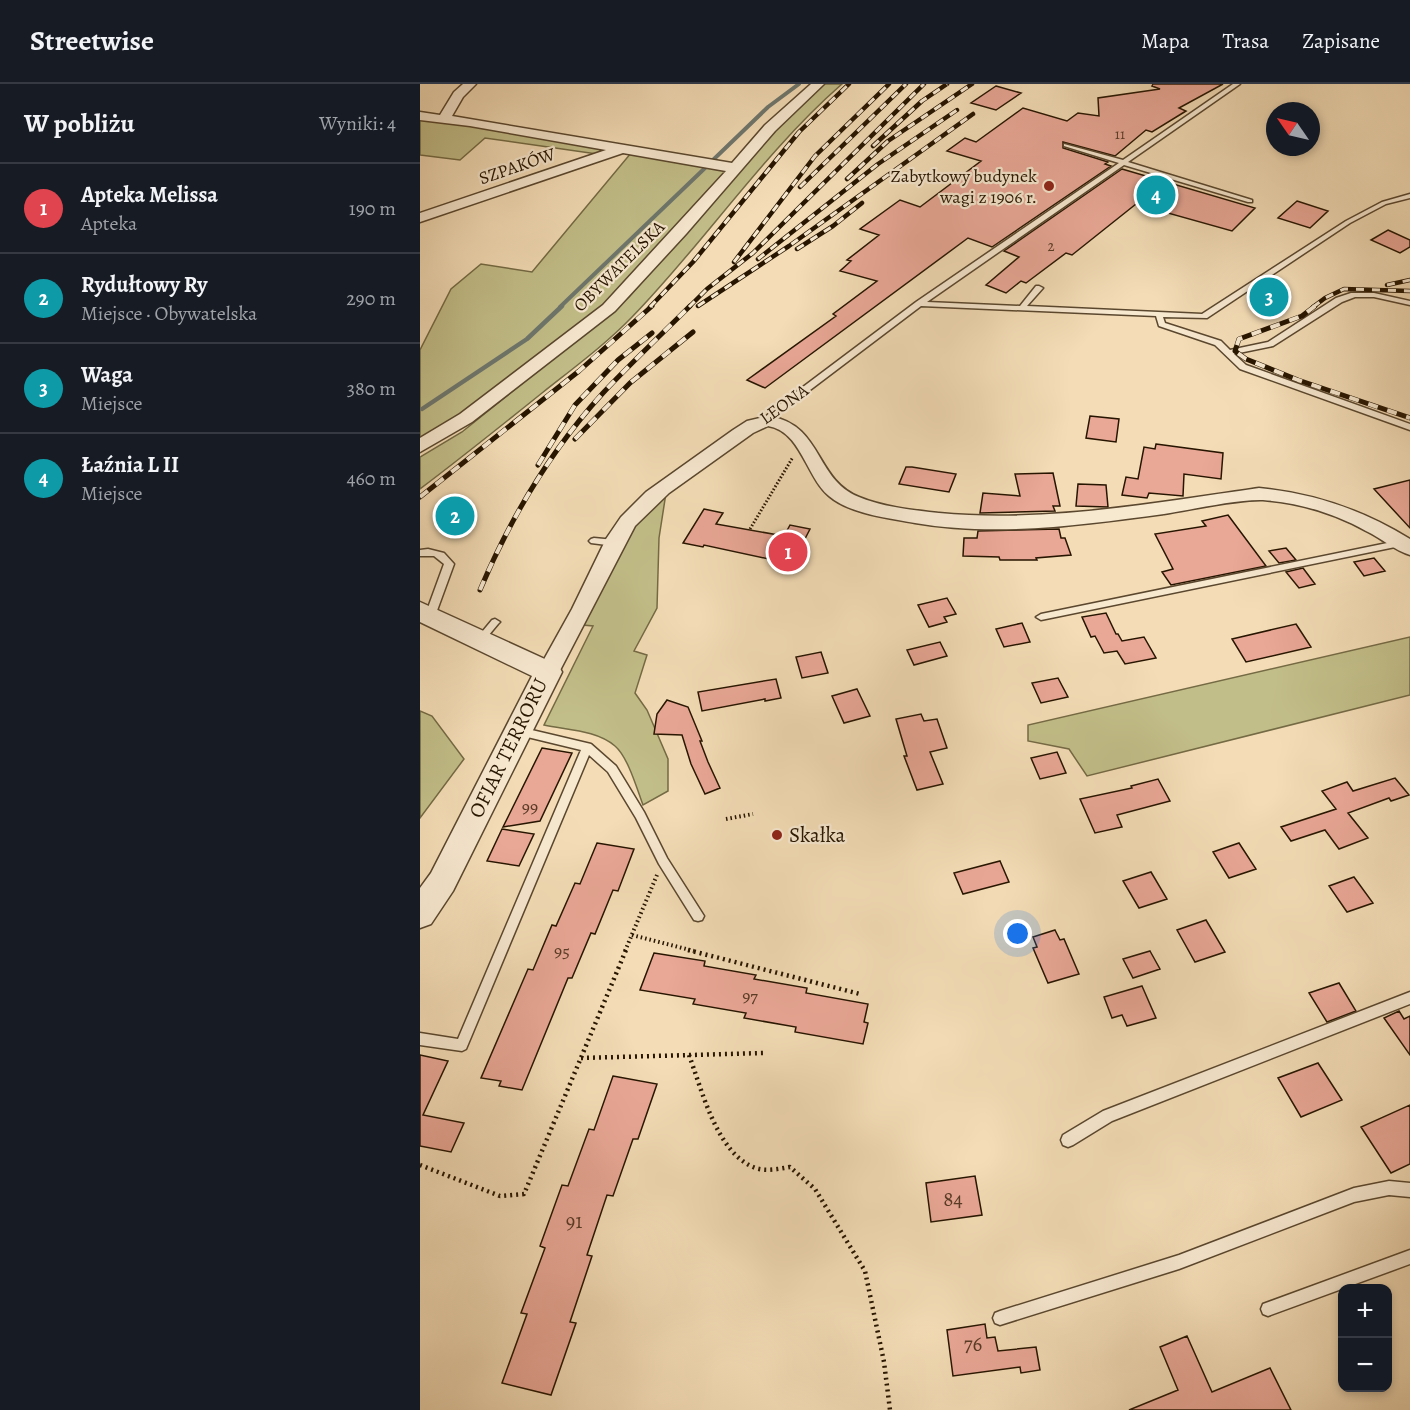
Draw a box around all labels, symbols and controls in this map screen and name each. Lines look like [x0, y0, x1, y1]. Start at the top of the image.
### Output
text: Streetwise [30, 22, 154, 60]
text: Mapa [1141, 27, 1189, 55]
text: Trasa [1222, 27, 1269, 55]
text: Zapisane [1302, 27, 1380, 55]
north arrow [1266, 102, 1320, 156]
text: W pobliżu [24, 106, 135, 141]
text: Wyniki: 4 [319, 110, 396, 137]
house number: 11 [1115, 124, 1125, 144]
street label: SZPAKÓW [476, 142, 559, 190]
place label: Zabytkowy budynek wagi z 1906 r. [891, 164, 1037, 209]
pin: 4 [1136, 172, 1176, 218]
marker: Zabytkowy budynek wagi z 1906 r. [1042, 179, 1056, 193]
text: Apteka Melissa [81, 180, 218, 210]
text: 1 [40, 195, 47, 222]
text: 190 m [349, 195, 396, 222]
text: Apteka [81, 210, 137, 237]
street label: OBYWATELSKA [568, 215, 670, 317]
house number: 2 [1047, 236, 1055, 256]
text: Rydułtowy Ry [81, 270, 208, 300]
pin: 3 [1250, 274, 1288, 320]
text: 2 [39, 285, 48, 312]
text: 290 m [346, 285, 396, 312]
text: Miejsce · Obywatelska [81, 300, 257, 327]
text: Waga [81, 360, 133, 390]
text: 3 [39, 375, 48, 402]
text: 380 m [347, 375, 396, 402]
street label: LEONA [755, 378, 814, 430]
text: Miejsce [81, 390, 143, 417]
text: Łaźnia L II [81, 450, 179, 480]
text: 4 [39, 465, 48, 492]
text: 460 m [346, 465, 396, 492]
text: Miejsce [81, 480, 143, 507]
pin: 2 [435, 494, 474, 538]
pin: 1 [768, 530, 808, 574]
street label: OFIAR TERRORU [462, 673, 554, 823]
house number: 99 [522, 795, 538, 819]
place label: Skałka [789, 821, 845, 849]
marker: Skałka [770, 828, 784, 842]
your location [1003, 919, 1032, 948]
house number: 95 [554, 939, 570, 963]
house number: 97 [742, 984, 758, 1008]
house number: 84 [943, 1185, 963, 1213]
house number: 91 [566, 1207, 582, 1235]
map controls [1338, 1284, 1392, 1392]
button: + [1338, 1284, 1392, 1338]
house number: 76 [964, 1330, 983, 1358]
button: − [1338, 1338, 1392, 1392]

